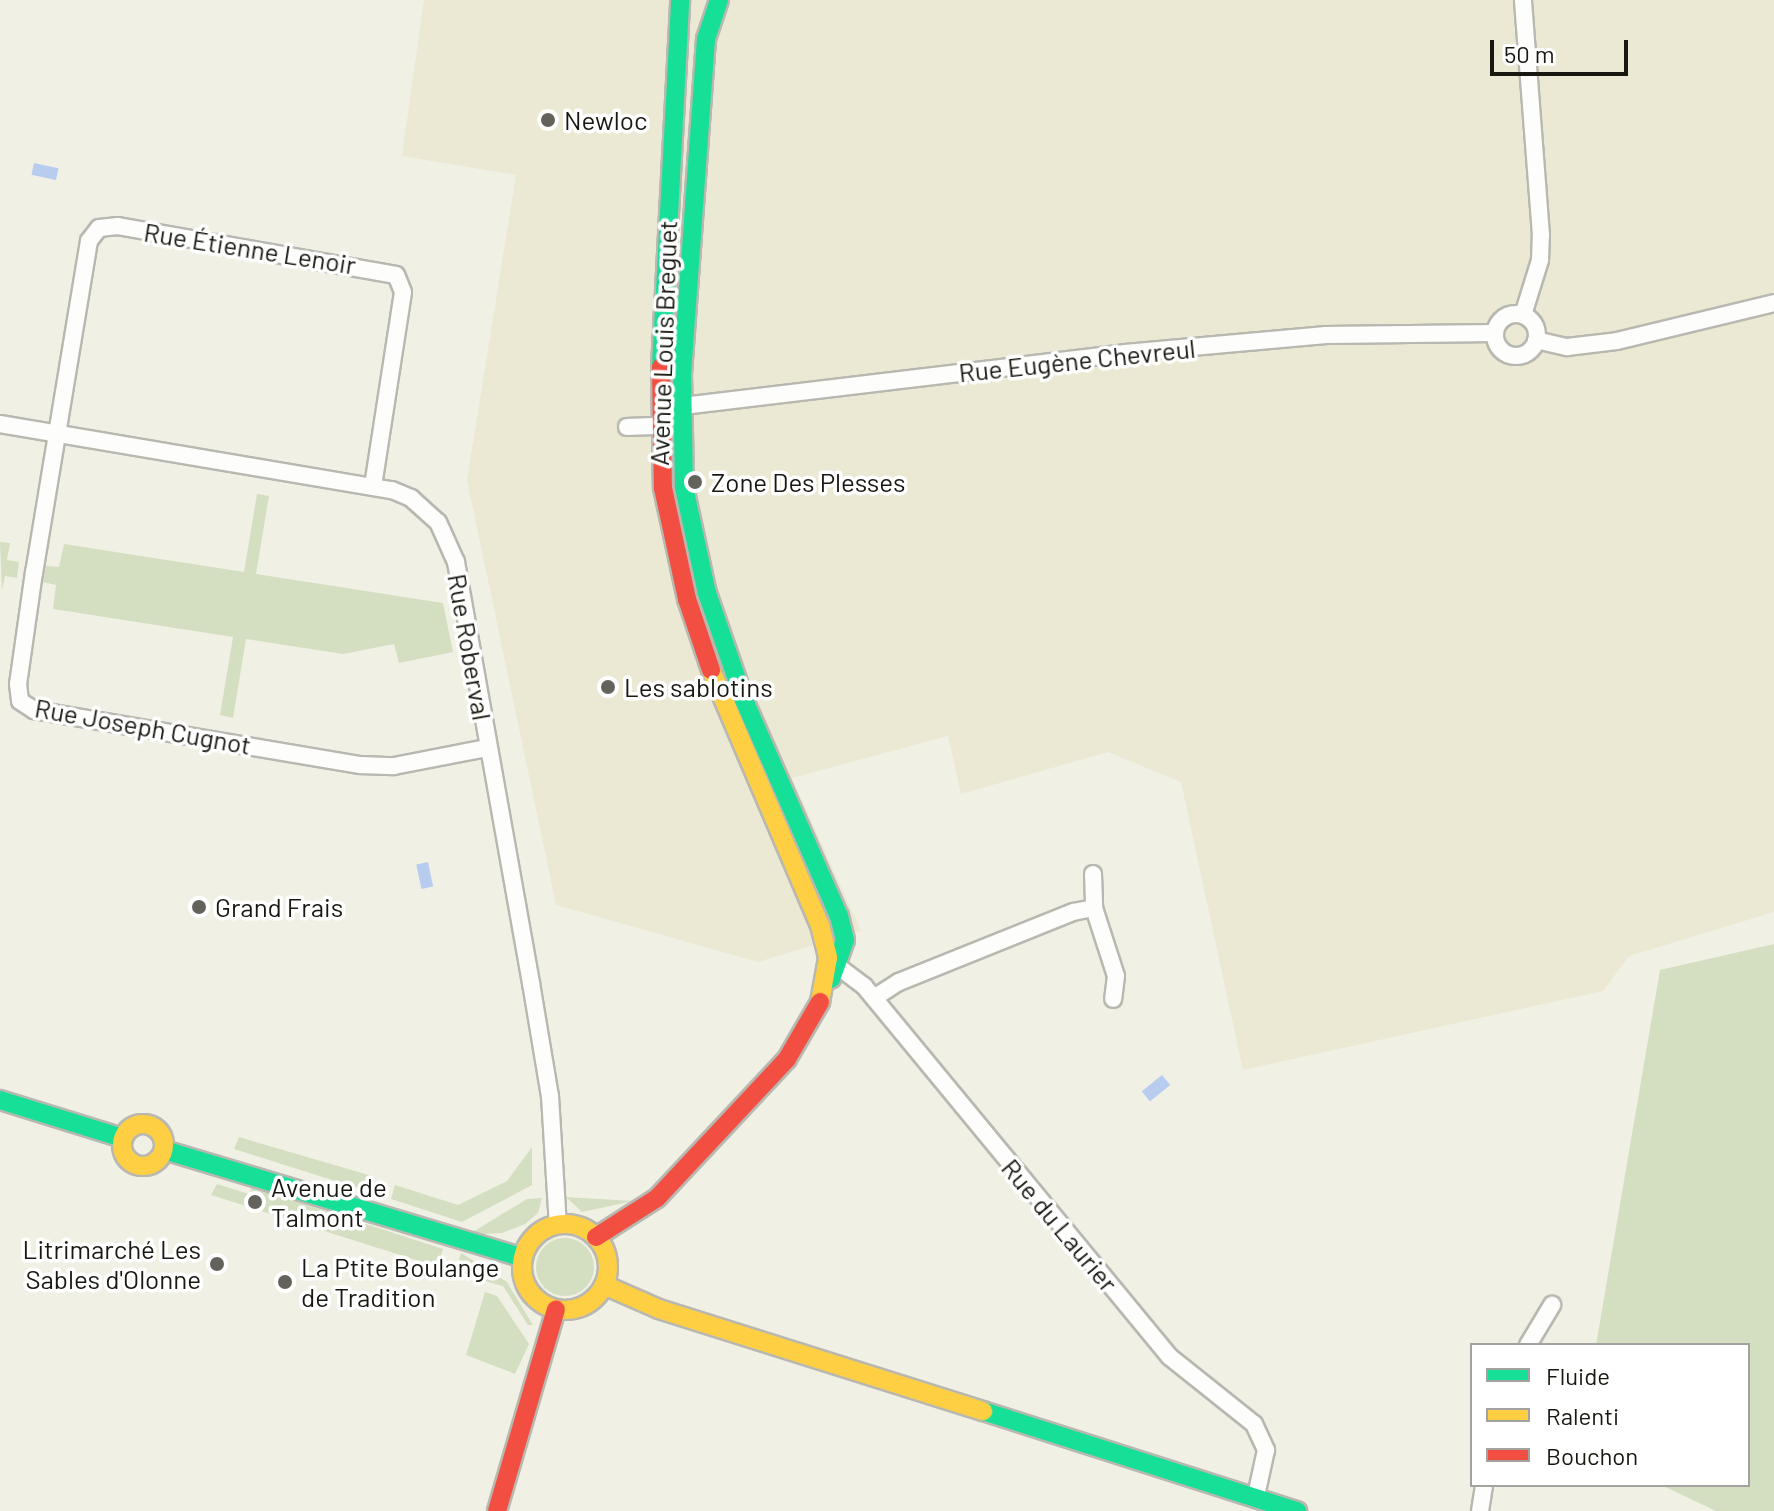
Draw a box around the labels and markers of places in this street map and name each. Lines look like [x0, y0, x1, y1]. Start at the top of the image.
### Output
place label: Newloc [564, 104, 648, 136]
marker: Newloc [539, 111, 557, 129]
place label: Zone Des Plesses [711, 466, 905, 498]
marker: Zone Des Plesses [686, 473, 704, 491]
place label: Les sablotins [624, 671, 773, 703]
marker: Les sablotins [599, 678, 617, 696]
place label: Grand Frais [215, 891, 343, 923]
marker: Grand Frais [190, 898, 208, 916]
place label: Avenue de Talmont [271, 1171, 387, 1232]
marker: Avenue de Talmont [246, 1193, 264, 1211]
place label: Litrimarché Les Sables d'Olonne [23, 1233, 201, 1294]
place label: La Ptite Boulange de Tradition [301, 1251, 499, 1312]
marker: Litrimarché Les Sables d'Olonne [208, 1255, 226, 1273]
marker: La Ptite Boulange de Tradition [276, 1273, 294, 1291]

